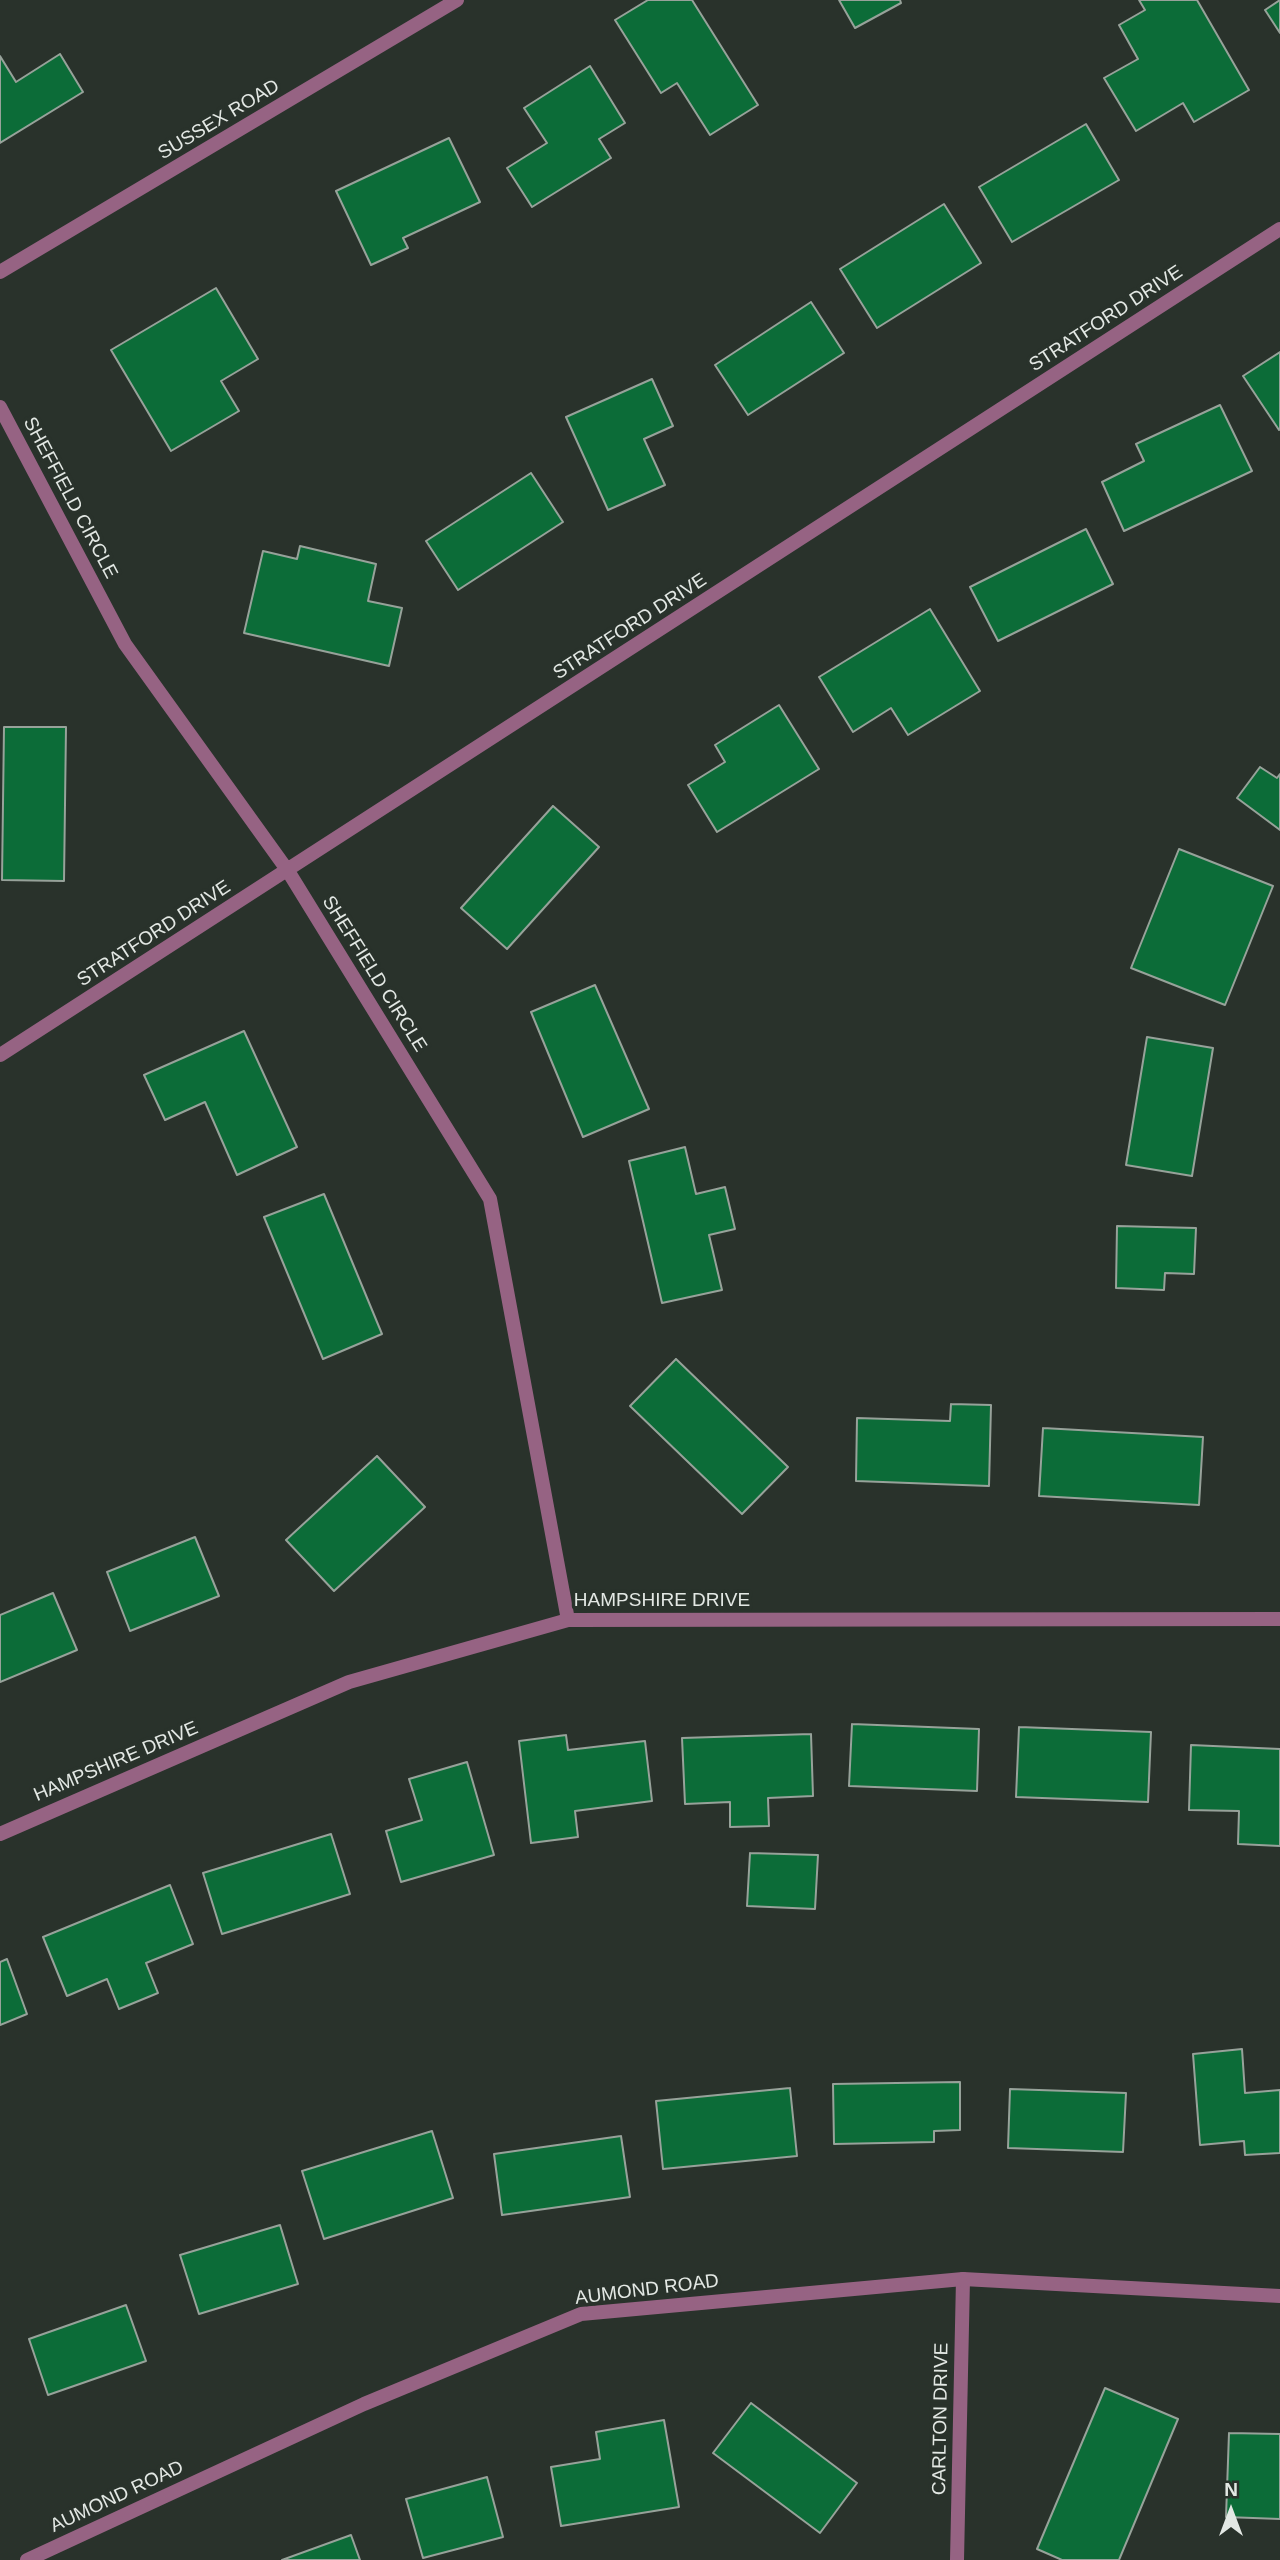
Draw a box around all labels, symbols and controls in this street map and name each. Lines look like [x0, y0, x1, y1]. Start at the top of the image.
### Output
street label: SUSSEX ROAD [154, 75, 284, 165]
street label: STRATFORD DRIVE [1025, 261, 1187, 377]
street label: SHEFFIELD CIRCLE [18, 413, 122, 583]
street label: STRATFORD DRIVE [549, 569, 711, 685]
street label: STRATFORD DRIVE [73, 876, 235, 992]
street label: SHEFFIELD CIRCLE [317, 892, 431, 1056]
street label: HAMPSHIRE DRIVE [574, 1590, 750, 1612]
street label: HAMPSHIRE DRIVE [30, 1717, 202, 1807]
street label: AUMOND ROAD [574, 2270, 720, 2310]
street label: CARLTON DRIVE [928, 2343, 954, 2495]
street label: AUMOND ROAD [47, 2456, 187, 2538]
north arrow [1196, 2476, 1266, 2546]
text: N [1224, 2479, 1238, 2500]

